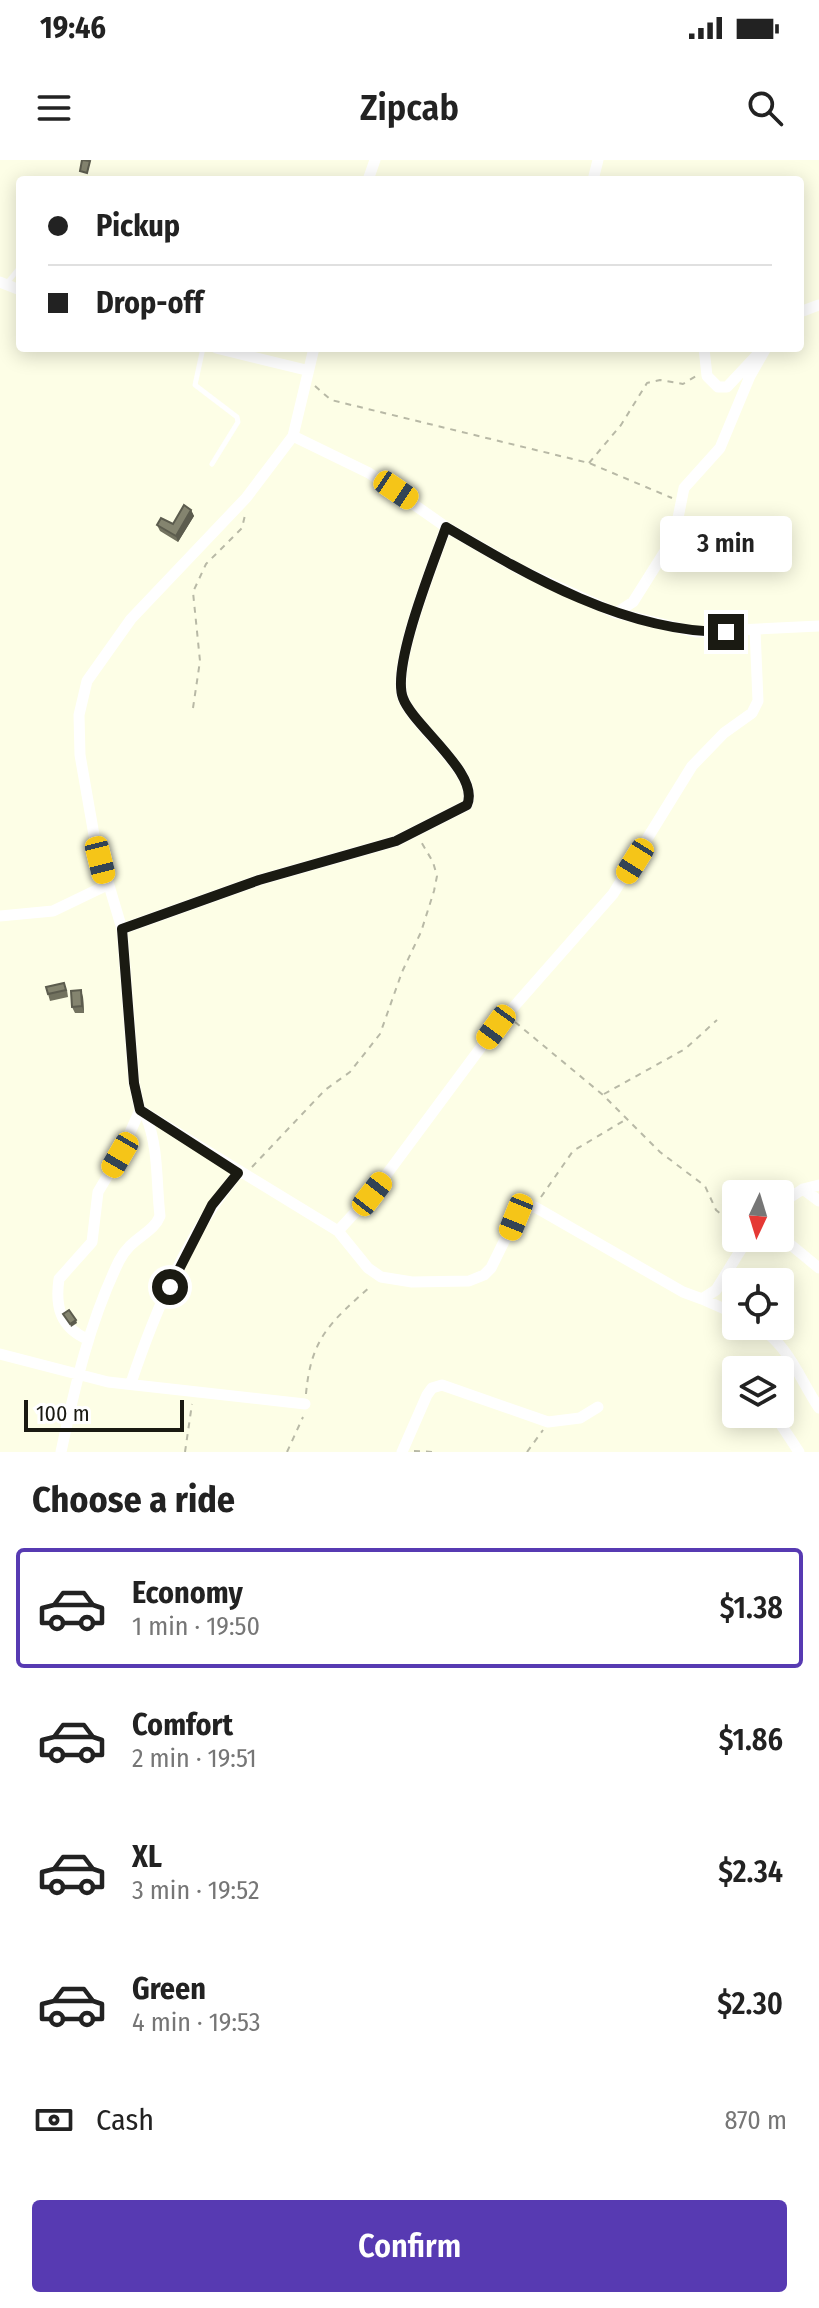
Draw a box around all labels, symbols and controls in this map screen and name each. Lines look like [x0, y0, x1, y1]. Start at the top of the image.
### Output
text: 19:46 [40, 10, 106, 46]
icon: menu [32, 86, 76, 130]
text: Zipcab [360, 86, 459, 130]
icon: search [743, 86, 787, 130]
text: Pickup [96, 208, 180, 244]
text: Drop-off [96, 285, 203, 321]
car [369, 467, 423, 513]
callout: 3 min [660, 516, 792, 572]
text: 3 min [697, 528, 755, 559]
route end [708, 614, 744, 650]
car [83, 834, 117, 886]
car [612, 834, 658, 888]
car [472, 1001, 520, 1053]
car [98, 1128, 142, 1182]
car [348, 1168, 396, 1220]
north arrow [722, 1180, 794, 1252]
map controls [722, 1180, 794, 1428]
car [496, 1190, 536, 1244]
button: locate [722, 1268, 794, 1340]
route start [152, 1269, 188, 1305]
button: layers [722, 1356, 794, 1428]
scale bar [24, 1396, 184, 1432]
text: 100 m [36, 1400, 90, 1427]
text: Choose a ride [32, 1478, 235, 1522]
icon: car [36, 1572, 108, 1644]
text: Economy [132, 1575, 243, 1611]
text: $1.38 [720, 1590, 783, 1626]
text: 1 min · 19:50 [132, 1611, 260, 1642]
icon: car [36, 1704, 108, 1776]
text: Comfort [132, 1707, 233, 1743]
text: $1.86 [719, 1722, 783, 1758]
text: 2 min · 19:51 [132, 1743, 257, 1774]
icon: car [36, 1836, 108, 1908]
text: XL [132, 1839, 162, 1875]
text: $2.34 [718, 1854, 783, 1890]
text: 3 min · 19:52 [132, 1875, 259, 1906]
icon: car [36, 1968, 108, 2040]
text: Green [132, 1971, 206, 2007]
text: $2.30 [717, 1986, 783, 2022]
text: 4 min · 19:53 [132, 2007, 261, 2038]
icon: cash [32, 2098, 76, 2142]
text: Cash [96, 2102, 154, 2138]
text: 870 m [724, 2105, 787, 2136]
button: Confirm [32, 2200, 787, 2292]

